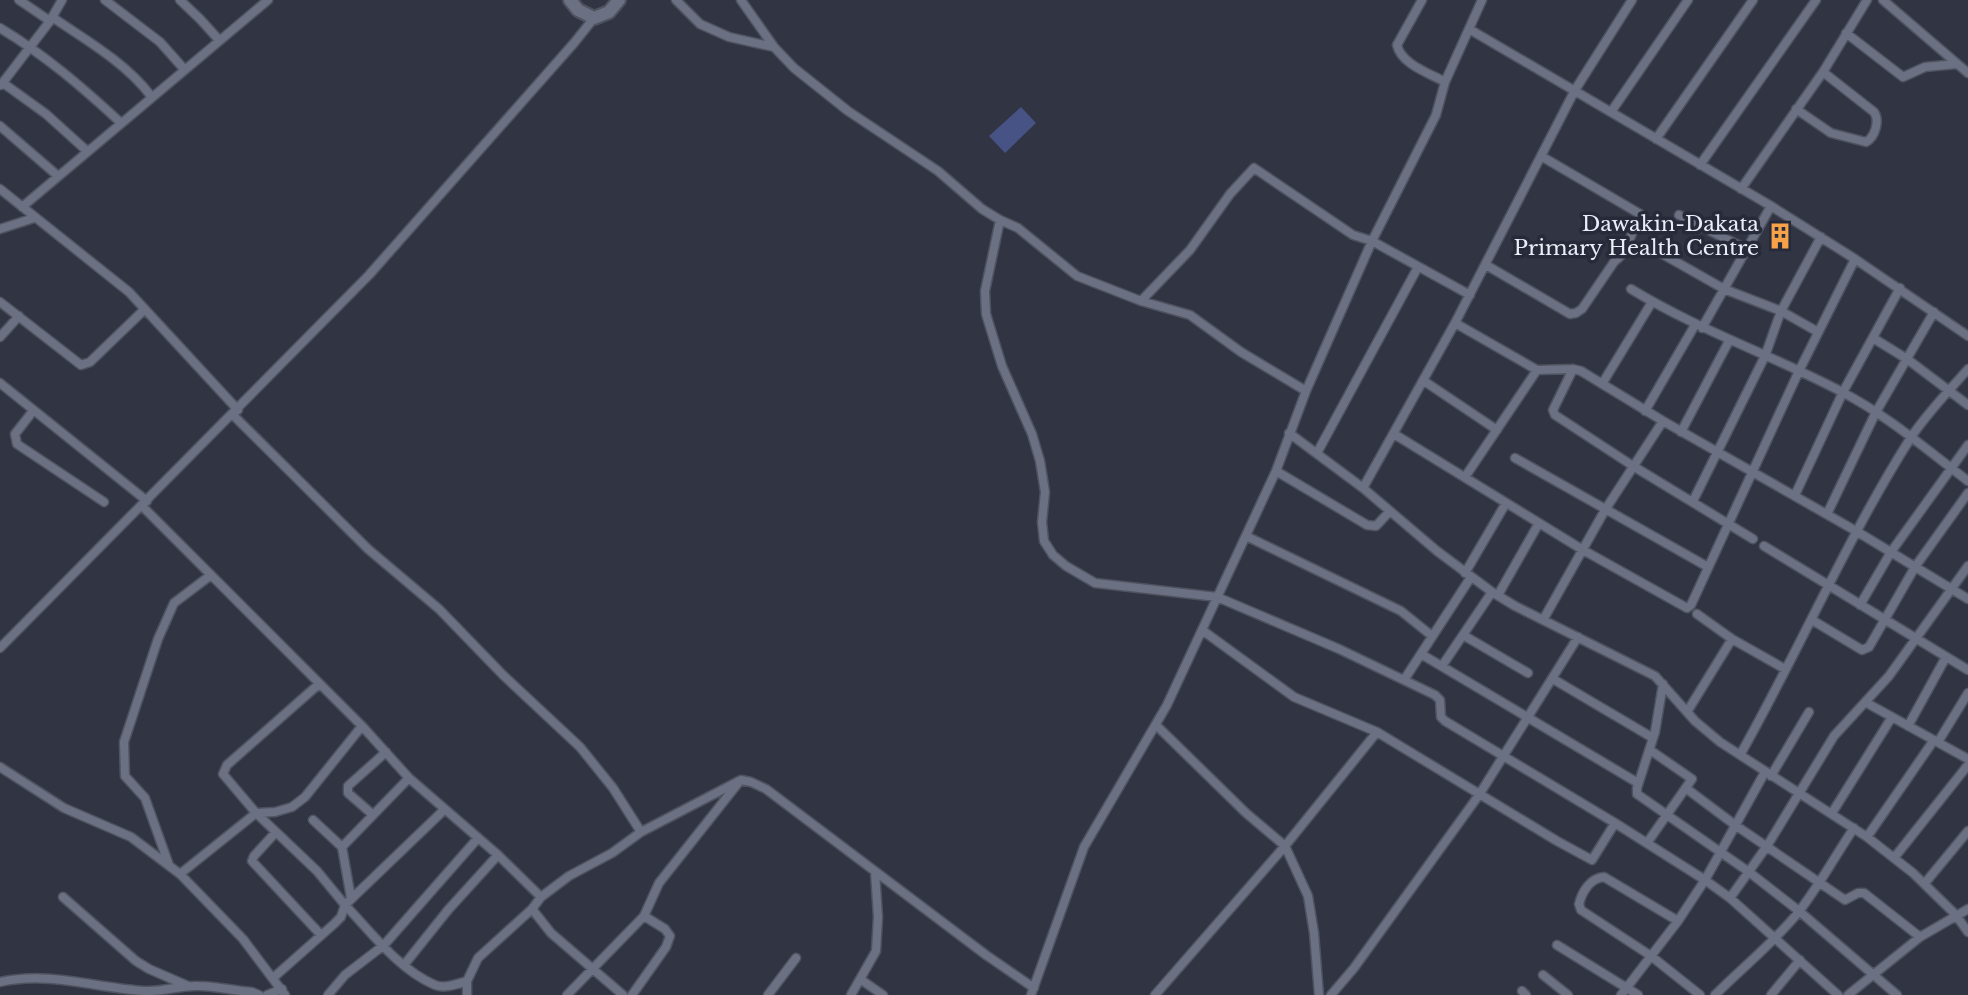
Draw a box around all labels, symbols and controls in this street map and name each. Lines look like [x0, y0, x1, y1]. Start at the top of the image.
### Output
place label: Dawakin-Dakata Primary Health Centre [1513, 211, 1759, 261]
building icon: Dawakin-Dakata Primary Health Centre [1765, 221, 1795, 251]

